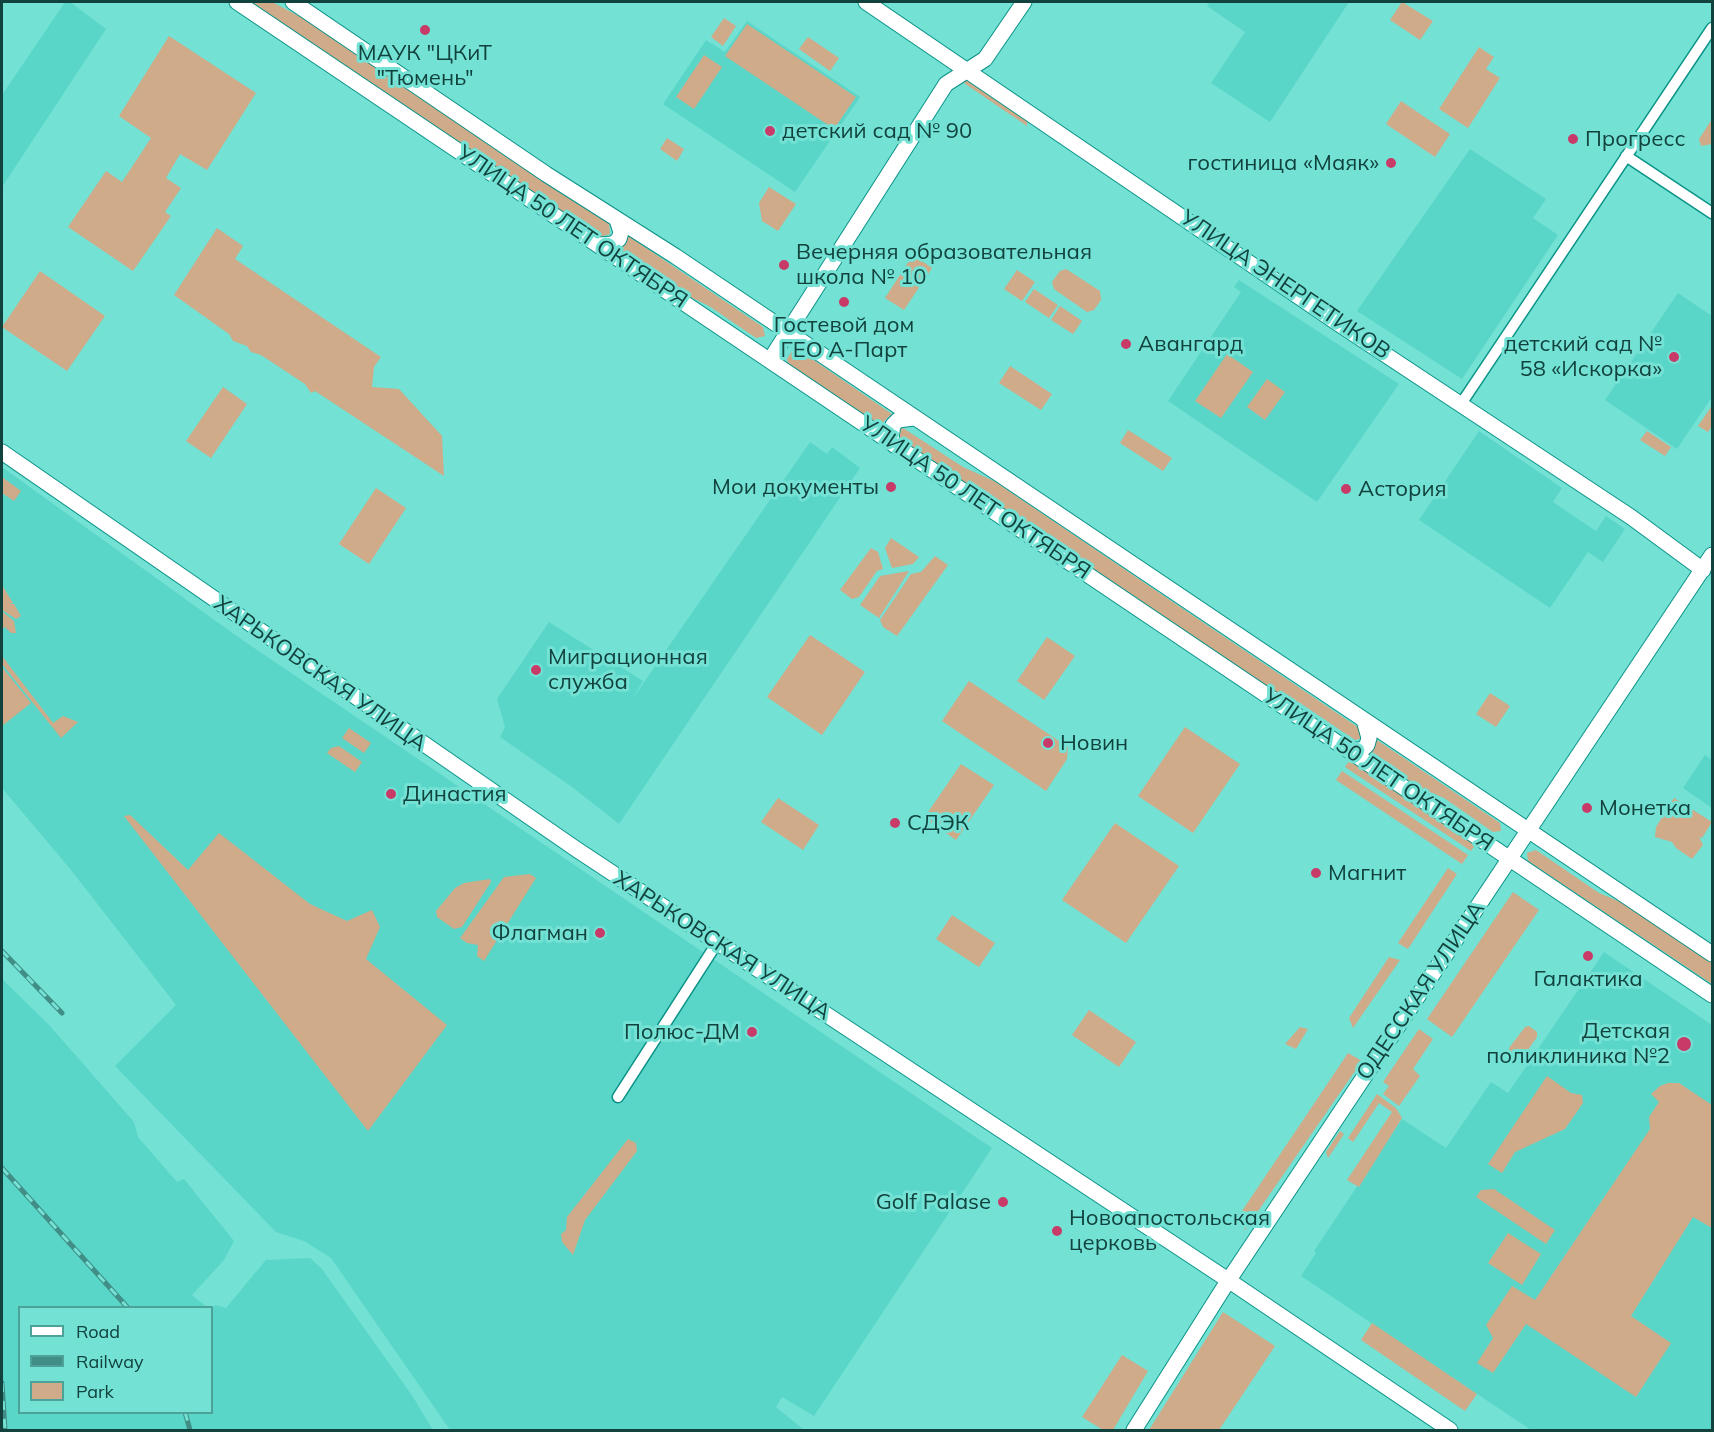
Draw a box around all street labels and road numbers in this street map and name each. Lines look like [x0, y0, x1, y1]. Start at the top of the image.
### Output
street label: УЛИЦА 50 ЛЕТ ОКТЯБРЯ [452, 140, 692, 314]
street label: УЛИЦА ЭНЕРГЕТИКОВ [1175, 205, 1395, 365]
street label: УЛИЦА 50 ЛЕТ ОКТЯБРЯ [855, 411, 1095, 585]
street label: ХАРЬКОВСКАЯ УЛИЦА [209, 590, 431, 758]
street label: УЛИЦА 50 ЛЕТ ОКТЯБРЯ [1258, 683, 1498, 857]
street label: ХАРЬКОВСКАЯ УЛИЦА [609, 866, 835, 1026]
street label: ОДЕССКАЯ УЛИЦА [1351, 897, 1491, 1085]

